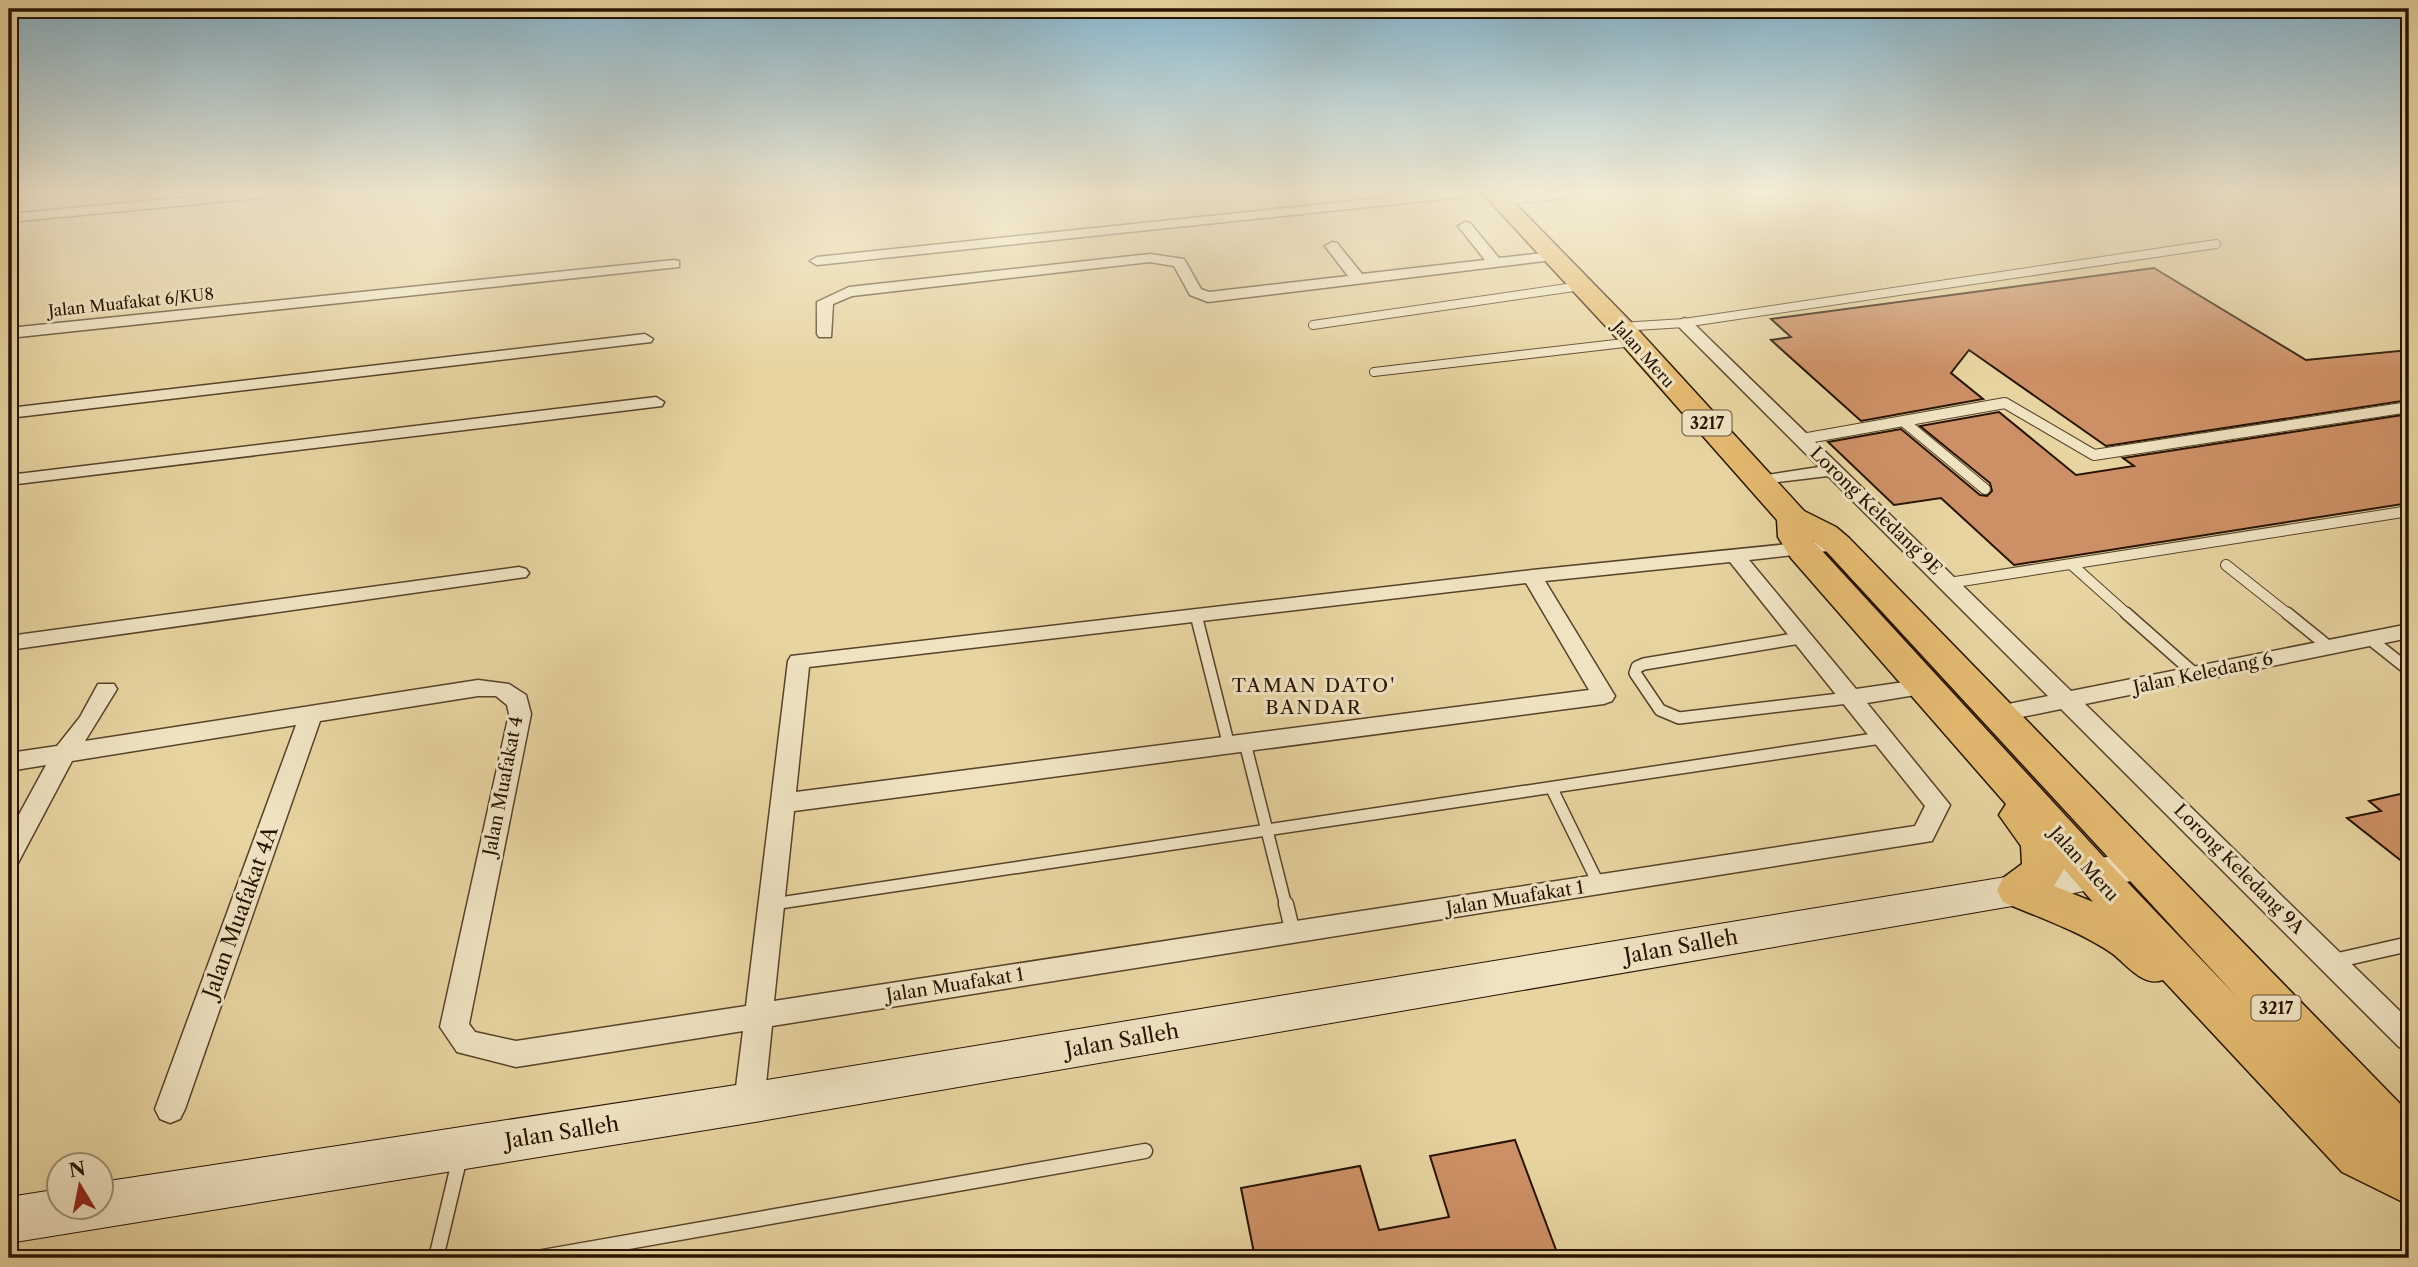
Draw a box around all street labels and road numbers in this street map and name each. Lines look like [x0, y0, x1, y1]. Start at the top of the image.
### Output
street label: Jalan Muafakat 6/KU8 [44, 283, 215, 321]
street label: Jalan Meru [1607, 314, 1679, 392]
road number: 3217 [1682, 410, 1732, 436]
street label: Lorong Keledang 9E [1805, 442, 1947, 580]
street label: Jalan Keledang 6 [2128, 647, 2275, 699]
street label: Jalan Muafakat 4 [478, 714, 527, 861]
street label: Lorong Keledang 9A [2169, 799, 2309, 939]
street label: Jalan Meru [2043, 820, 2123, 906]
street label: Jalan Muafakat 4A [196, 822, 283, 1004]
street label: Jalan Muafakat 1 [1442, 876, 1586, 920]
street label: Jalan Salleh [1619, 924, 1740, 969]
street label: Jalan Muafakat 1 [882, 963, 1026, 1007]
road number: 3217 [2252, 996, 2300, 1020]
street label: Jalan Salleh [1060, 1018, 1181, 1063]
street label: Jalan Salleh [500, 1111, 621, 1154]

